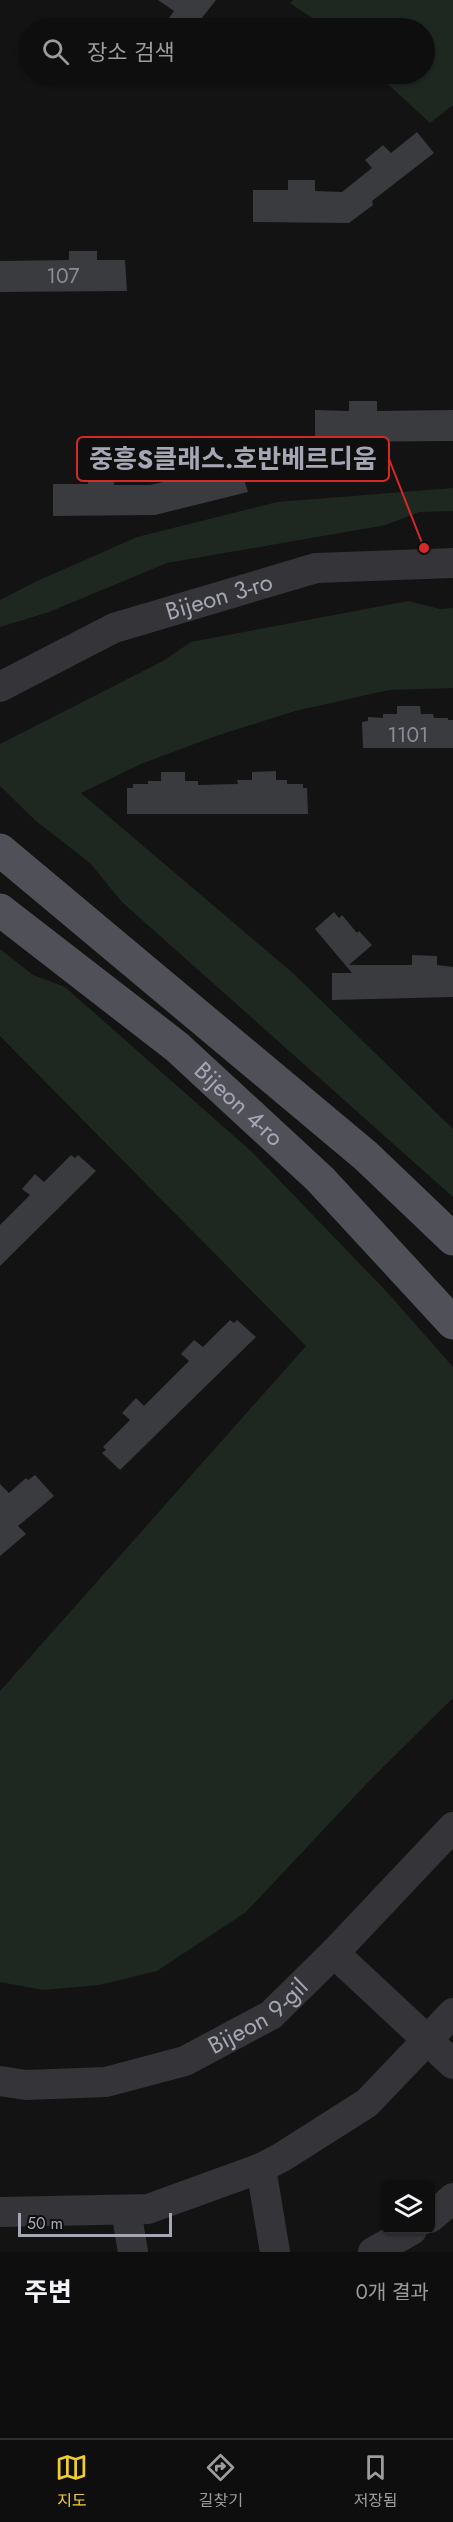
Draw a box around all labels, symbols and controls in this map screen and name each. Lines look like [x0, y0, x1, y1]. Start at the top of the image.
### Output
search box [18, 18, 435, 84]
icon: search [39, 35, 72, 68]
text: 장소 검색 [87, 36, 175, 68]
house number: 107 [46, 261, 80, 291]
callout: 중흥S클래스.호반베르디움 [77, 437, 389, 481]
text: 중흥S클래스.호반베르디움 [89, 440, 377, 478]
street label: Bijeon 3-ro [161, 564, 277, 629]
house number: 1101 [388, 720, 428, 750]
street label: Bijeon 4-ro [187, 1053, 292, 1154]
street label: Bijeon 9-gil [201, 1970, 316, 2063]
map controls [381, 2180, 435, 2234]
button: layers [381, 2180, 435, 2234]
scale bar [18, 2210, 172, 2238]
text: 50 m [27, 2212, 63, 2235]
text: 주변 [24, 2273, 72, 2311]
text: 0개 결과 [356, 2278, 429, 2307]
tab: 지도 [55, 2451, 88, 2512]
tab: 길찾기 [199, 2451, 243, 2512]
tab: 저장됨 [354, 2451, 398, 2512]

